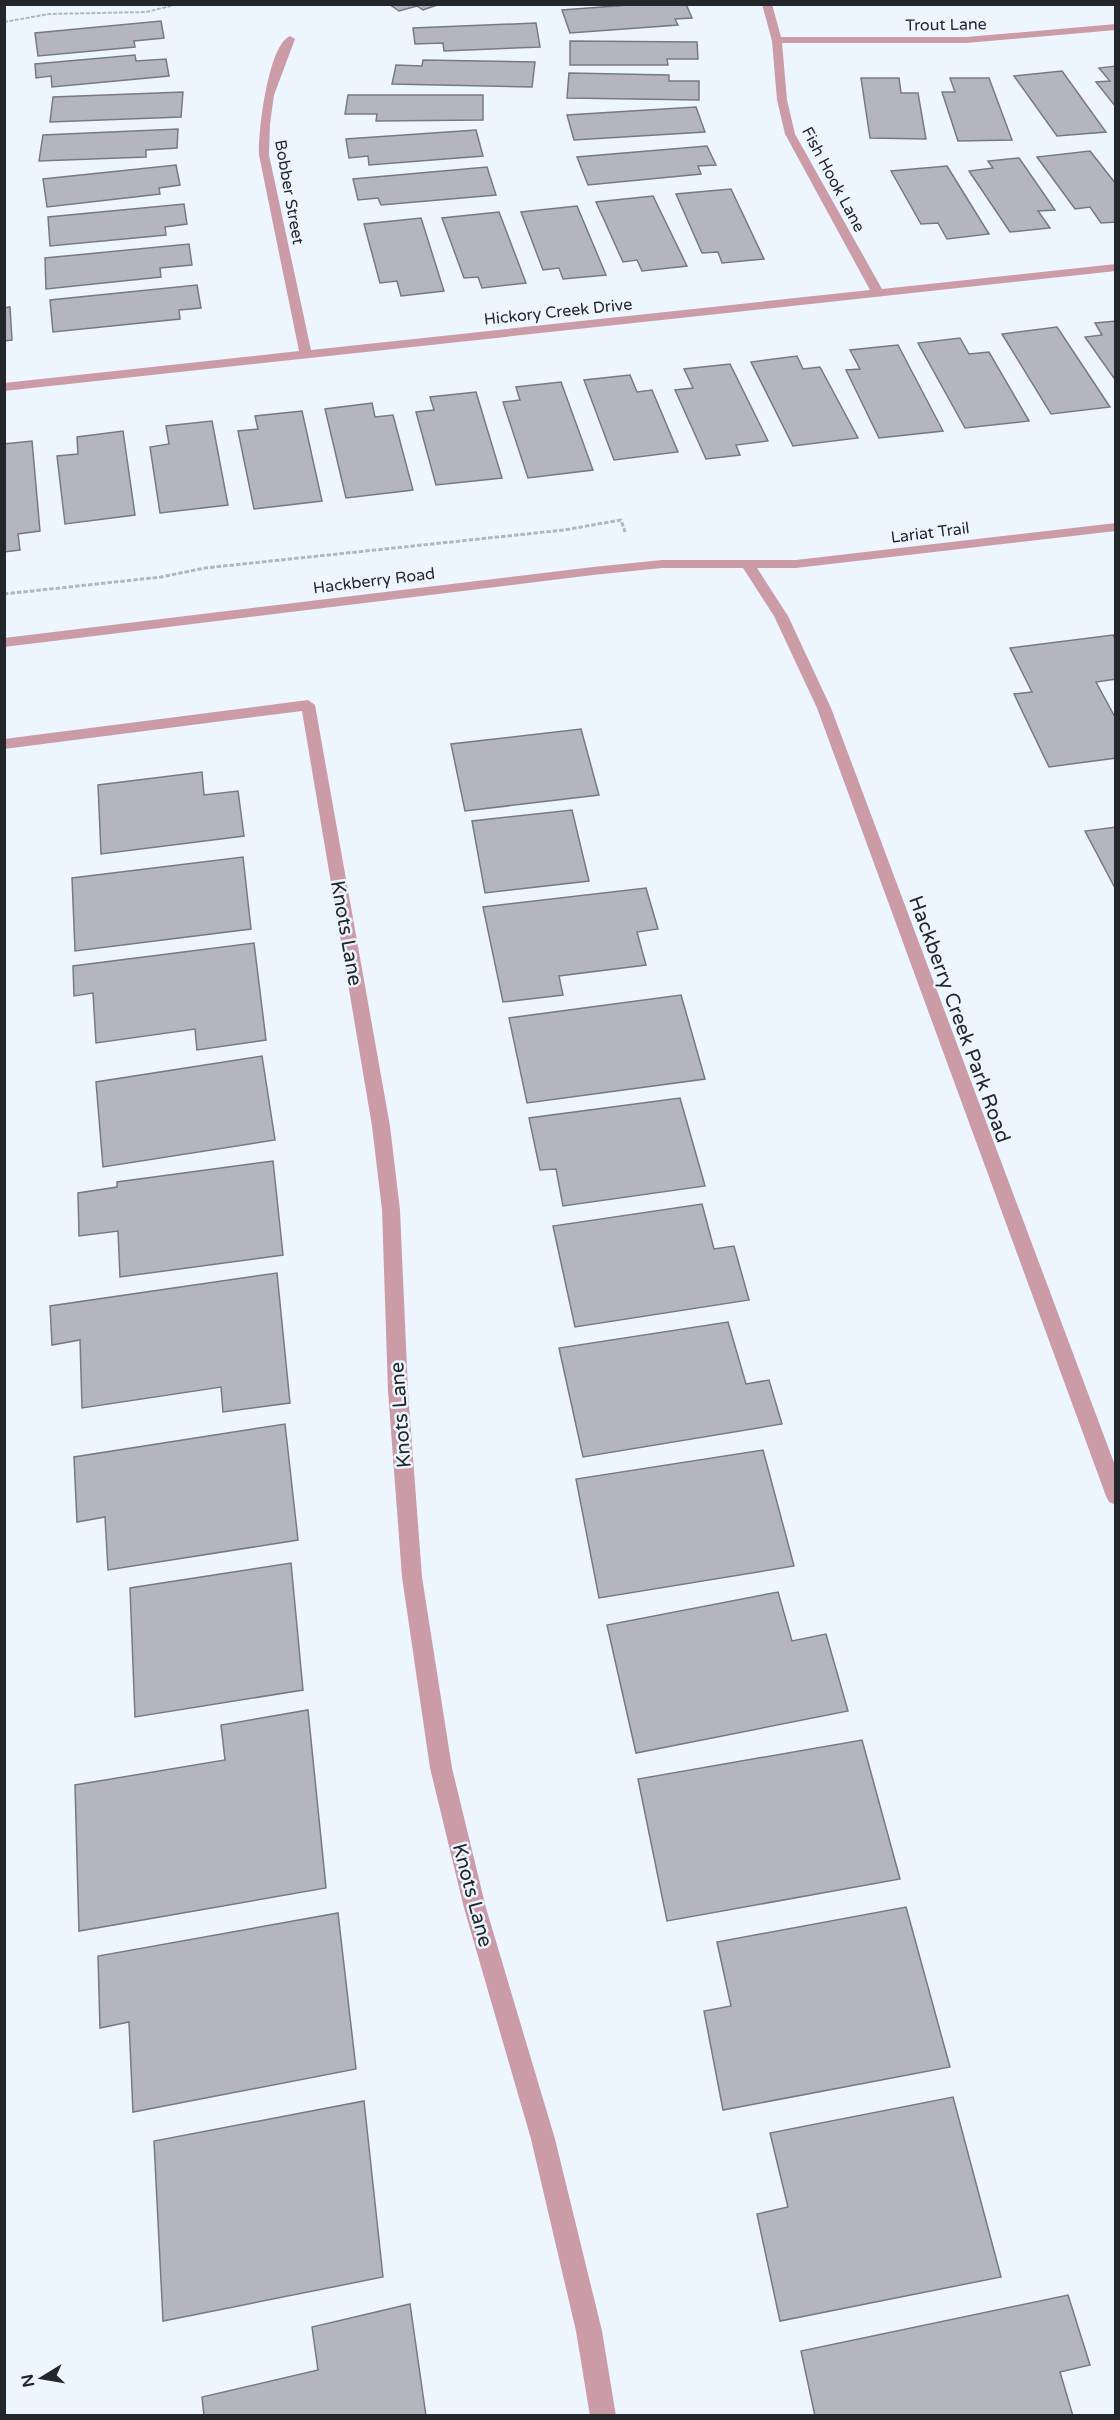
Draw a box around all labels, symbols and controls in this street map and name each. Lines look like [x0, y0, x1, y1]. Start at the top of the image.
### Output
street label: Trout Lane [905, 14, 987, 36]
street label: Fish Hook Lane [797, 123, 869, 236]
street label: Bobber Street [270, 138, 308, 246]
street label: Hickory Creek Drive [483, 294, 633, 330]
street label: Lariat Trail [890, 518, 971, 548]
street label: Hackberry Road [312, 564, 436, 598]
street label: Knots Lane [325, 879, 367, 988]
street label: Hackberry Creek Park Road [903, 893, 1015, 1146]
street label: Knots Lane [385, 1361, 417, 1469]
street label: Knots Lane [447, 1841, 497, 1950]
north arrow [12, 2348, 72, 2408]
text: N [17, 2372, 39, 2389]

